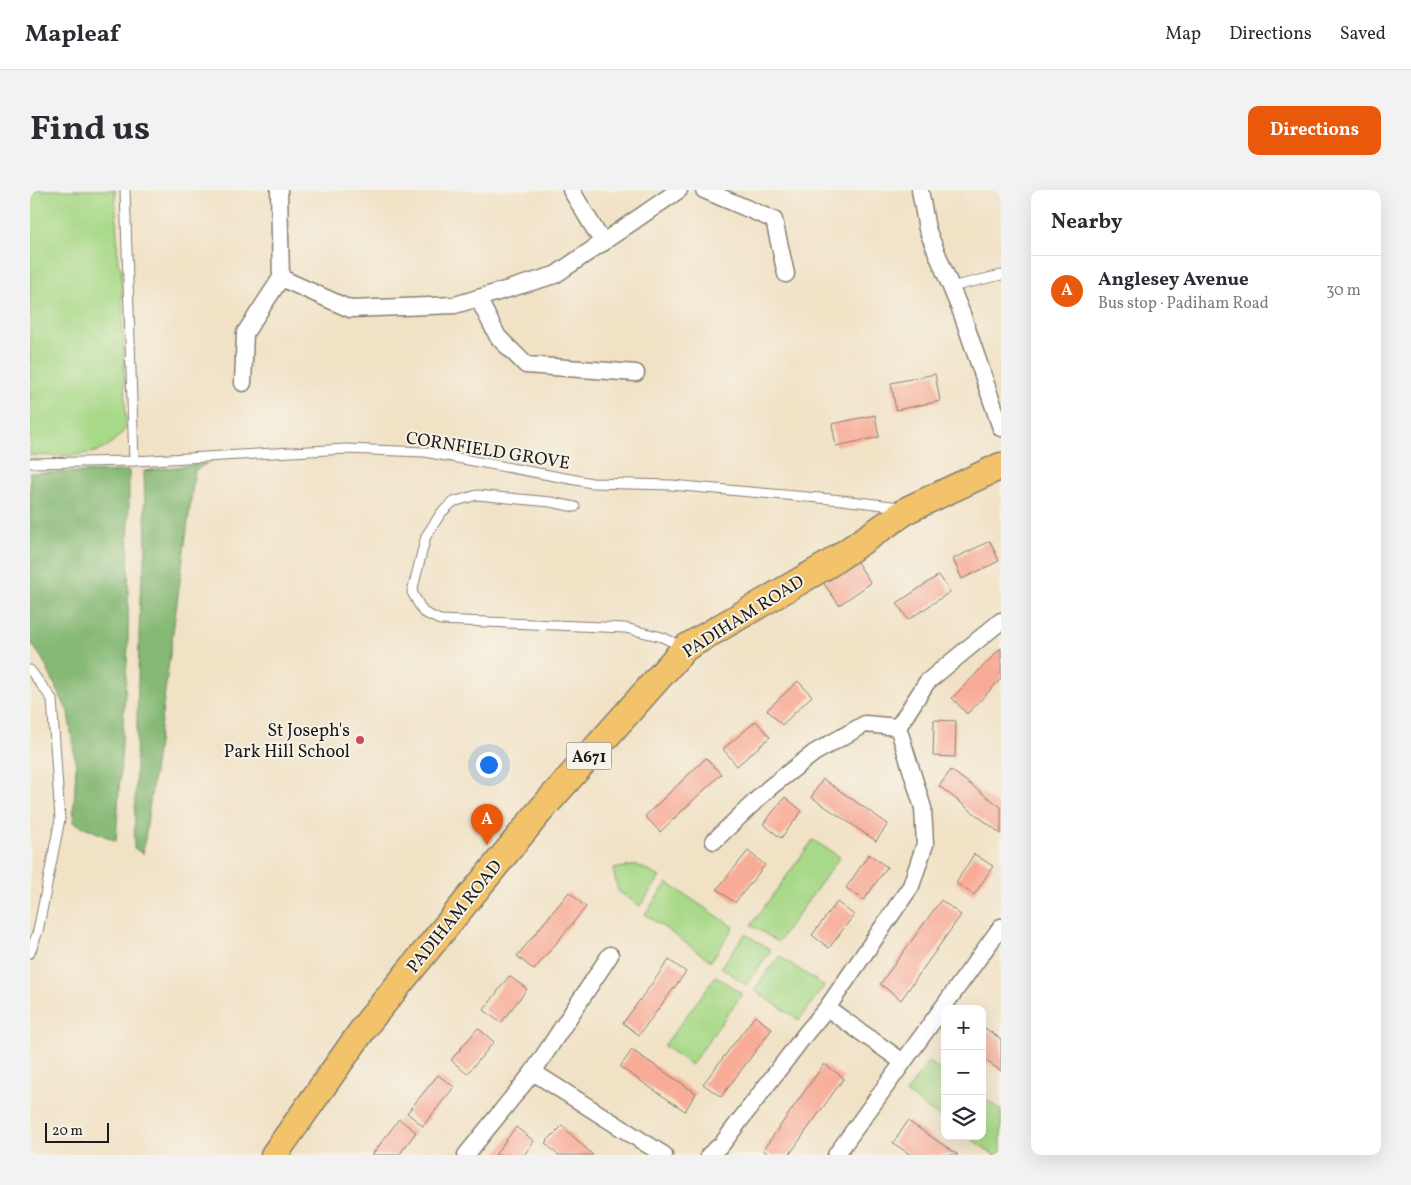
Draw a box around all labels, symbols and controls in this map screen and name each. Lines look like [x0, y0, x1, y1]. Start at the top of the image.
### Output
text: Mapleaf [25, 18, 119, 52]
text: Map [1165, 22, 1201, 47]
text: Directions [1229, 22, 1312, 47]
text: Saved [1340, 22, 1386, 47]
text: Find us [30, 106, 150, 154]
button: Directions [1248, 106, 1381, 155]
text: Nearby [1051, 208, 1122, 237]
text: Anglesey Avenue [1098, 267, 1249, 293]
text: A [1061, 280, 1073, 302]
text: 30 m [1326, 280, 1361, 302]
text: Bus stop · Padiham Road [1098, 293, 1269, 315]
street label: CORNFIELD GROVE [404, 426, 572, 477]
street label: PADIHAM ROAD [678, 570, 809, 665]
place label: St Joseph's Park Hill School [224, 719, 350, 765]
marker: St Joseph's Park Hill School [354, 734, 366, 746]
road number: A671 [566, 742, 612, 770]
your location [476, 752, 502, 778]
pin: A [471, 804, 503, 845]
street label: PADIHAM ROAD [402, 855, 509, 979]
map controls [941, 1005, 986, 1140]
button: + [941, 1005, 986, 1050]
button: − [941, 1050, 986, 1095]
button: layers [941, 1095, 986, 1140]
scale bar [45, 1120, 109, 1143]
text: 20 m [52, 1122, 83, 1141]

